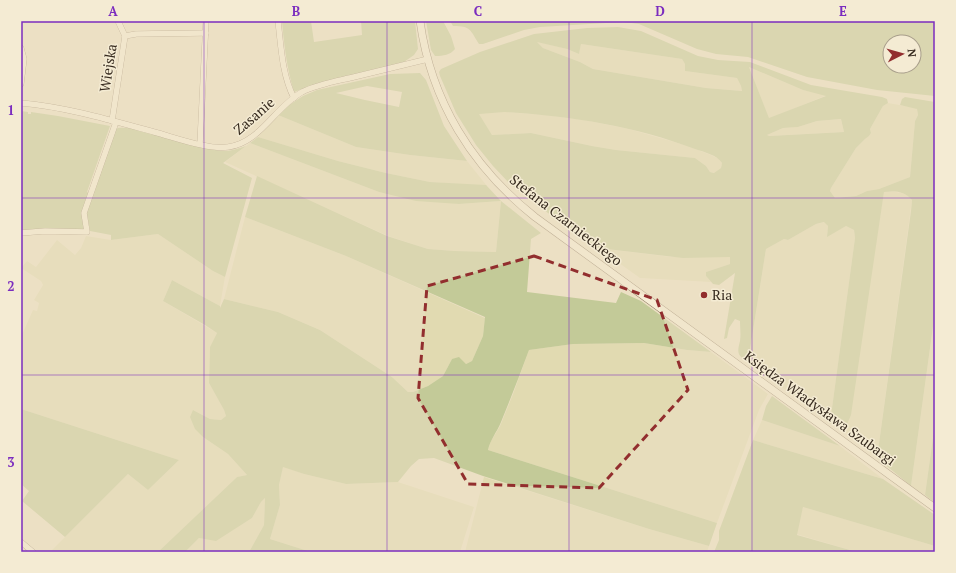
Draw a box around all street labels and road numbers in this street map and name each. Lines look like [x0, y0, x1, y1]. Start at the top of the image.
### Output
street label: Wiejska [94, 42, 121, 93]
street label: Zasanie [229, 93, 278, 139]
street label: Stefana Czarnieckiego [506, 170, 627, 270]
street label: Księdza Władysława Szubargi [741, 346, 900, 469]

